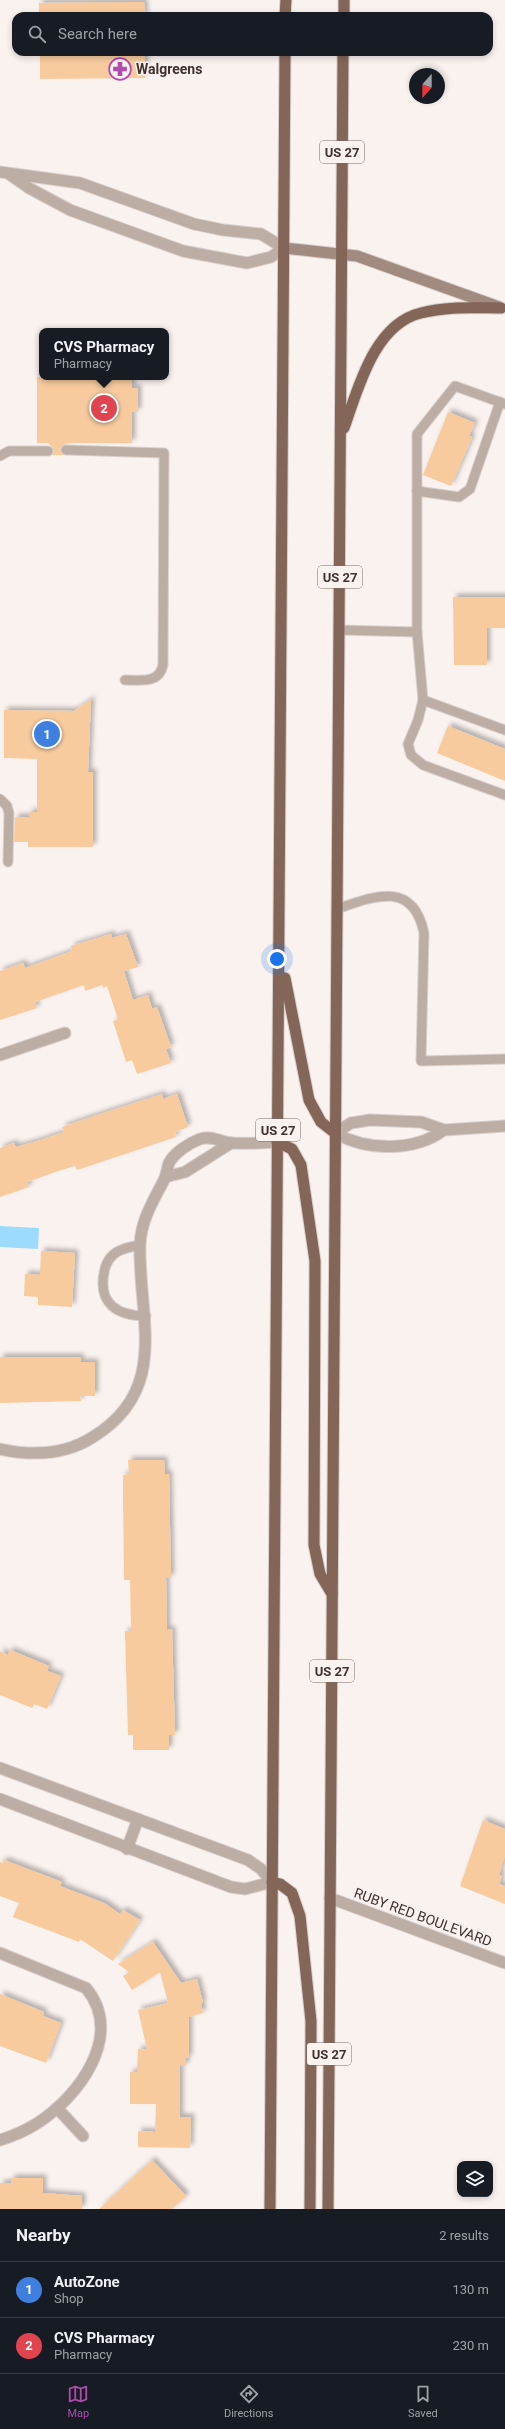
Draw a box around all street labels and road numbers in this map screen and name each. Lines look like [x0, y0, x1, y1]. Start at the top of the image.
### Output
road number: US 27 [320, 141, 364, 163]
road number: US 27 [318, 566, 362, 588]
road number: US 27 [256, 1119, 300, 1141]
road number: US 27 [310, 1660, 354, 1682]
street label: RUBY RED BOULEVARD [352, 1885, 494, 1949]
road number: US 27 [307, 2043, 351, 2065]

